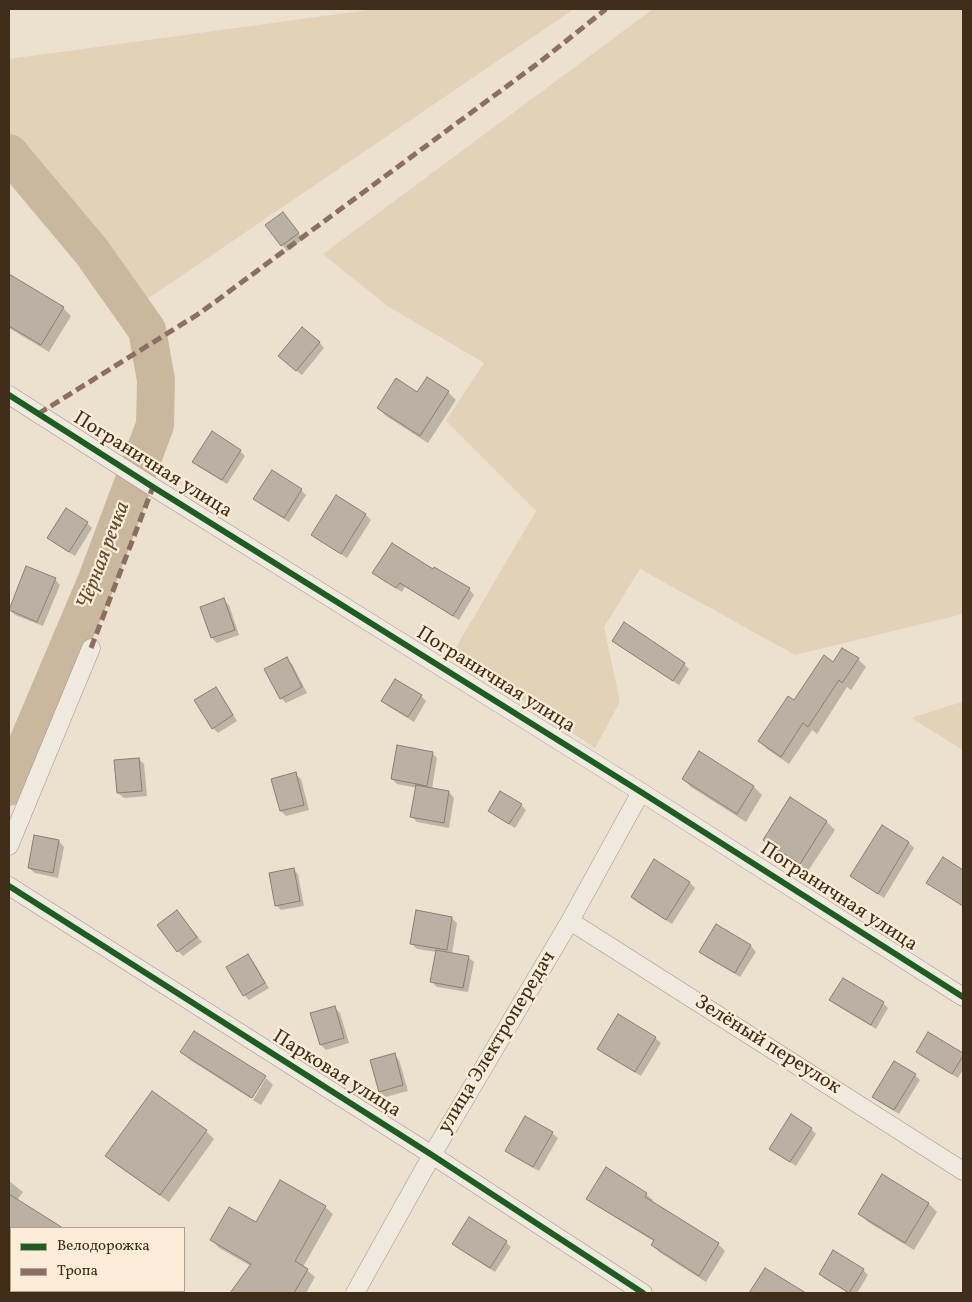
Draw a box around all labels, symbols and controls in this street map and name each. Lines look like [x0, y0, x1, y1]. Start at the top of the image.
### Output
street label: Пограничная улица [68, 407, 236, 525]
water label: Чёрная речка [73, 499, 137, 613]
street label: Пограничная улица [411, 622, 579, 740]
street label: Пограничная улица [755, 838, 921, 958]
street label: улица Электропередач [434, 947, 562, 1139]
street label: Зелёный переулок [689, 991, 845, 1101]
street label: Парковая улица [267, 1026, 405, 1124]
legend [10, 1227, 185, 1292]
text: Велодорожка [57, 1236, 150, 1257]
text: Тропа [57, 1261, 98, 1282]

